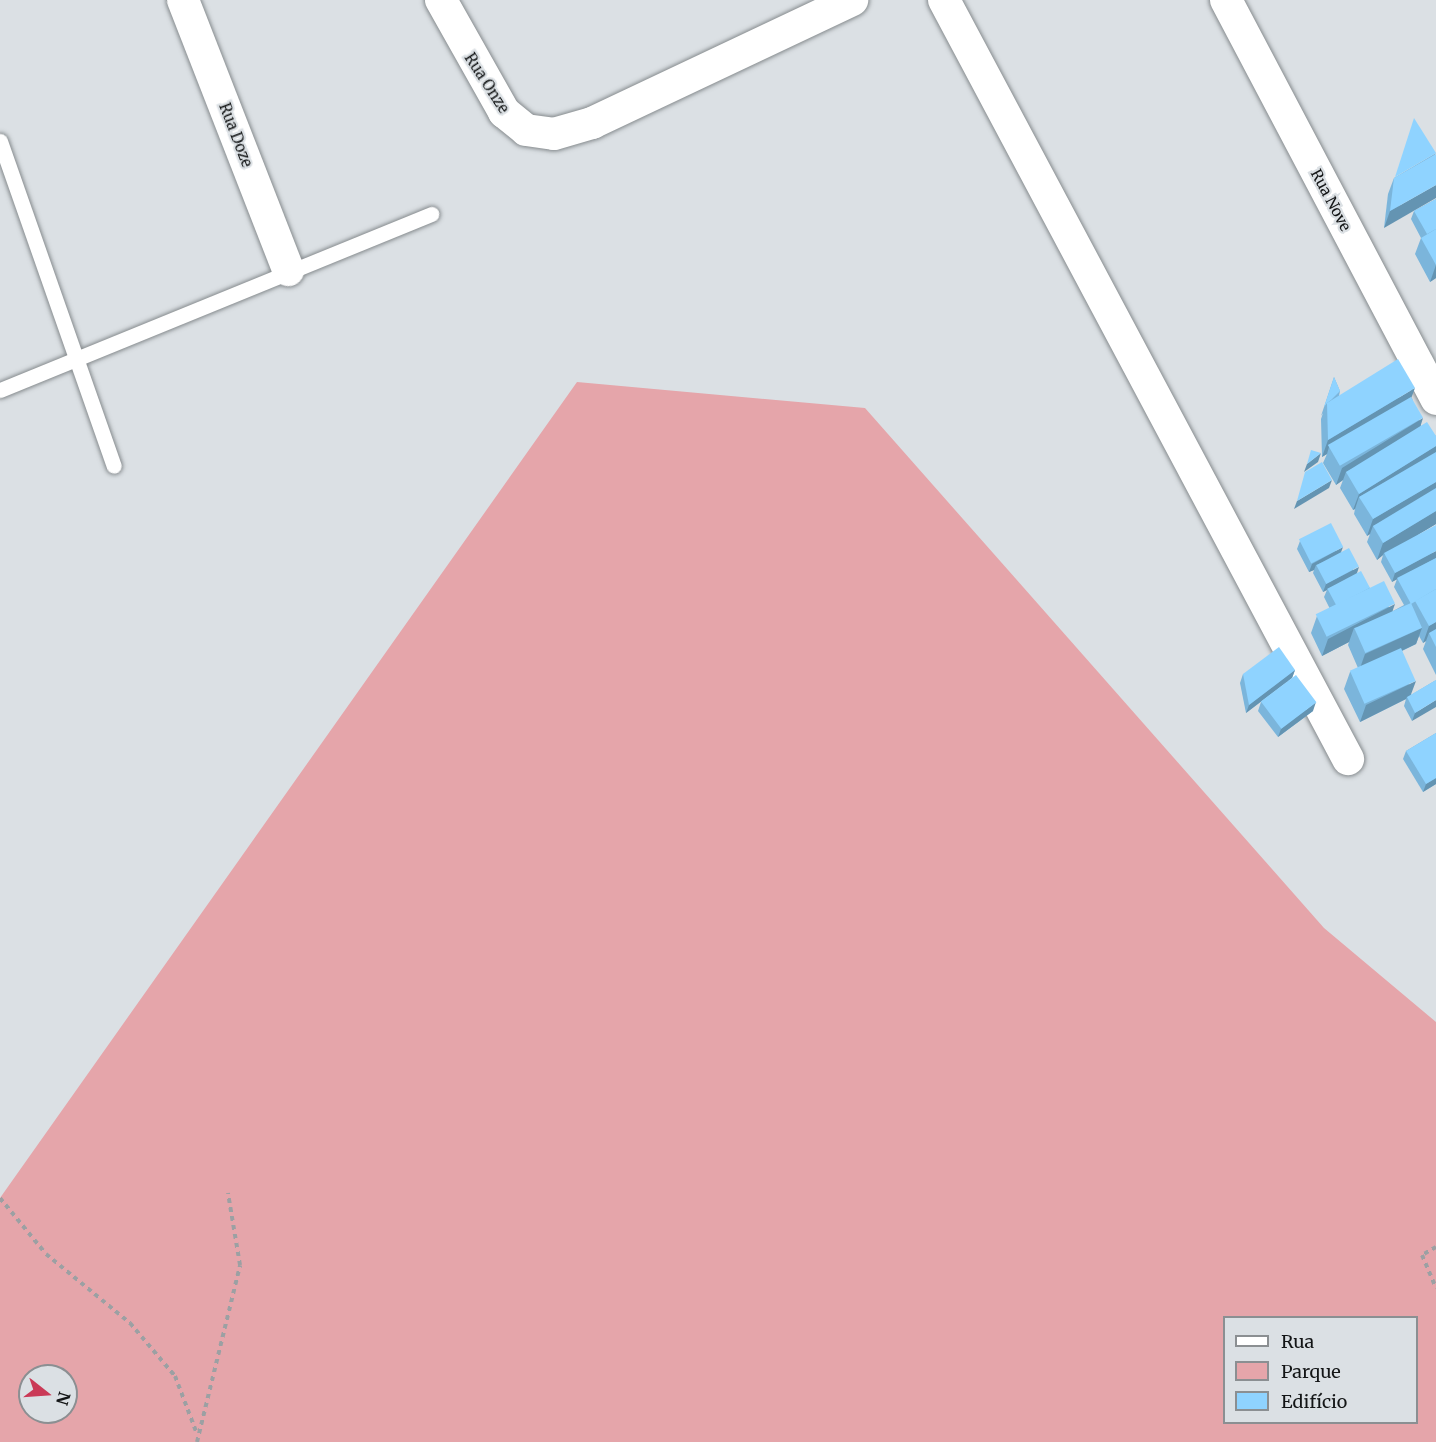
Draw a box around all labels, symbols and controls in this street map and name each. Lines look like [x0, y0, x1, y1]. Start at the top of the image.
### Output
street label: Rua Onze [461, 50, 513, 116]
street label: Rua Doze [216, 100, 256, 170]
street label: Rua Nove [1307, 166, 1355, 234]
legend [1223, 1316, 1418, 1424]
text: Rua [1281, 1330, 1314, 1353]
text: Parque [1281, 1360, 1341, 1383]
north arrow [18, 1364, 78, 1424]
text: N [52, 1390, 75, 1408]
text: Edifício [1281, 1390, 1347, 1413]

